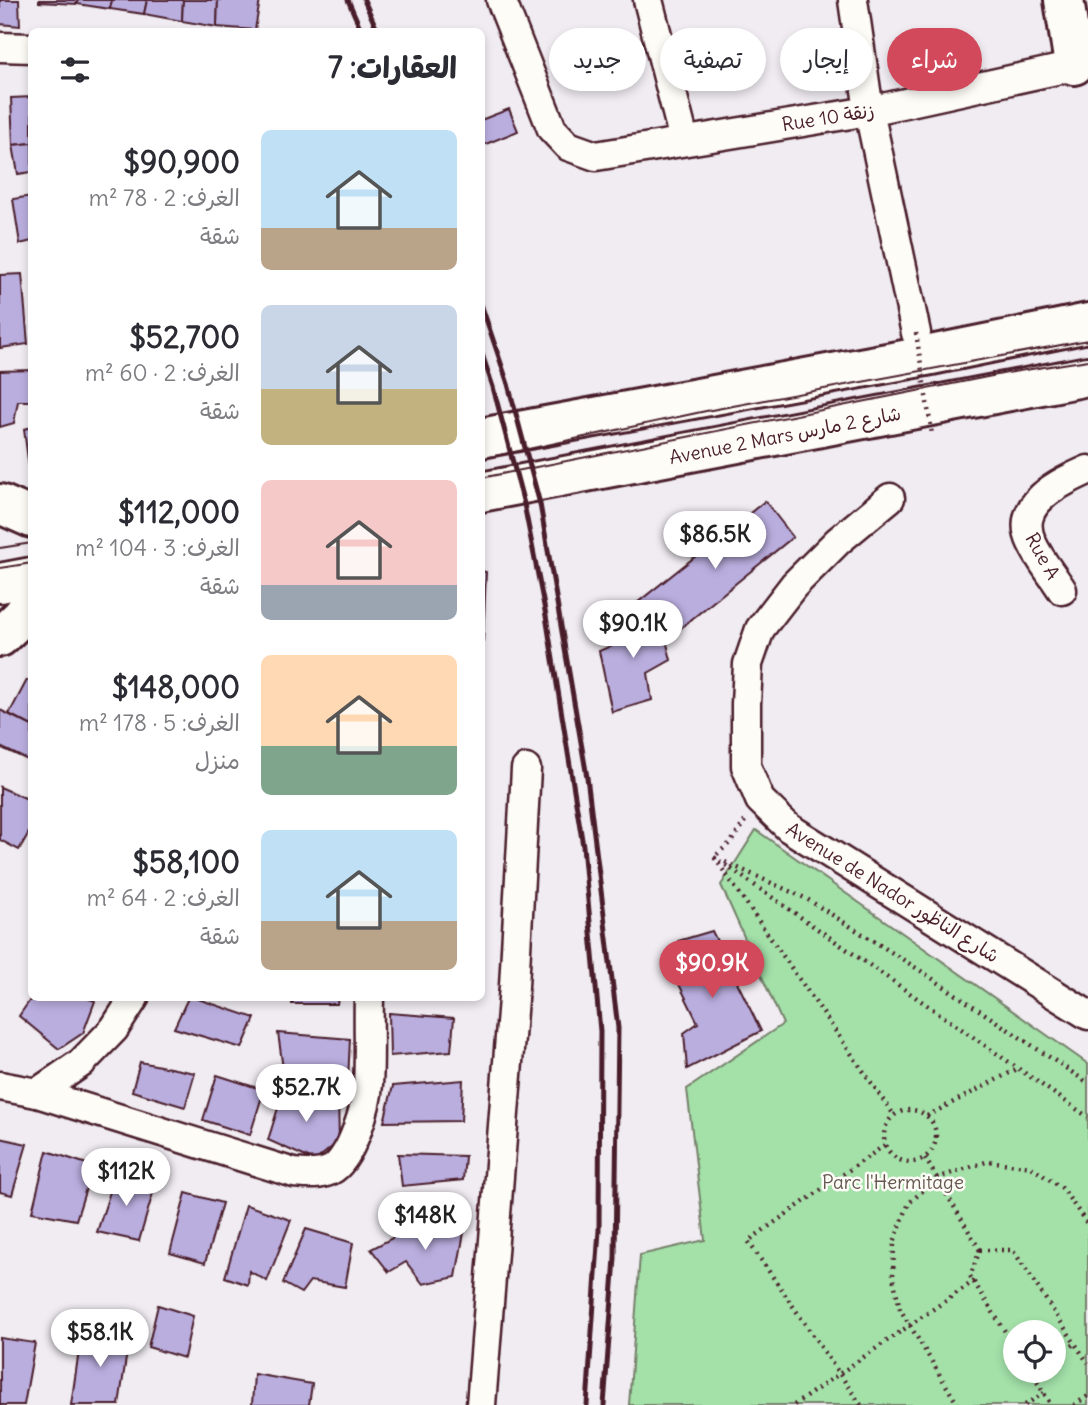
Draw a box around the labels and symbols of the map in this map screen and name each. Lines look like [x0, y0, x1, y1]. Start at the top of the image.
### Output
street label: Rue 10 زنقة [780, 98, 876, 136]
street label: Avenue 2 Mars شارع 2 مارس [667, 401, 903, 471]
pin: $86.5K [658, 512, 772, 571]
street label: Rue A [1020, 528, 1066, 584]
pin: $90.1K [576, 600, 690, 660]
street label: Avenue de Nador شارع الناظور [781, 817, 1004, 969]
pin: $90.9K [655, 940, 769, 1000]
pin: $52.7K [249, 1064, 363, 1124]
pin: $112K [77, 1148, 175, 1208]
park label: Parc l'Hermitage [822, 1170, 964, 1194]
pin: $148K [376, 1192, 474, 1252]
pin: $58.1K [43, 1310, 157, 1369]

